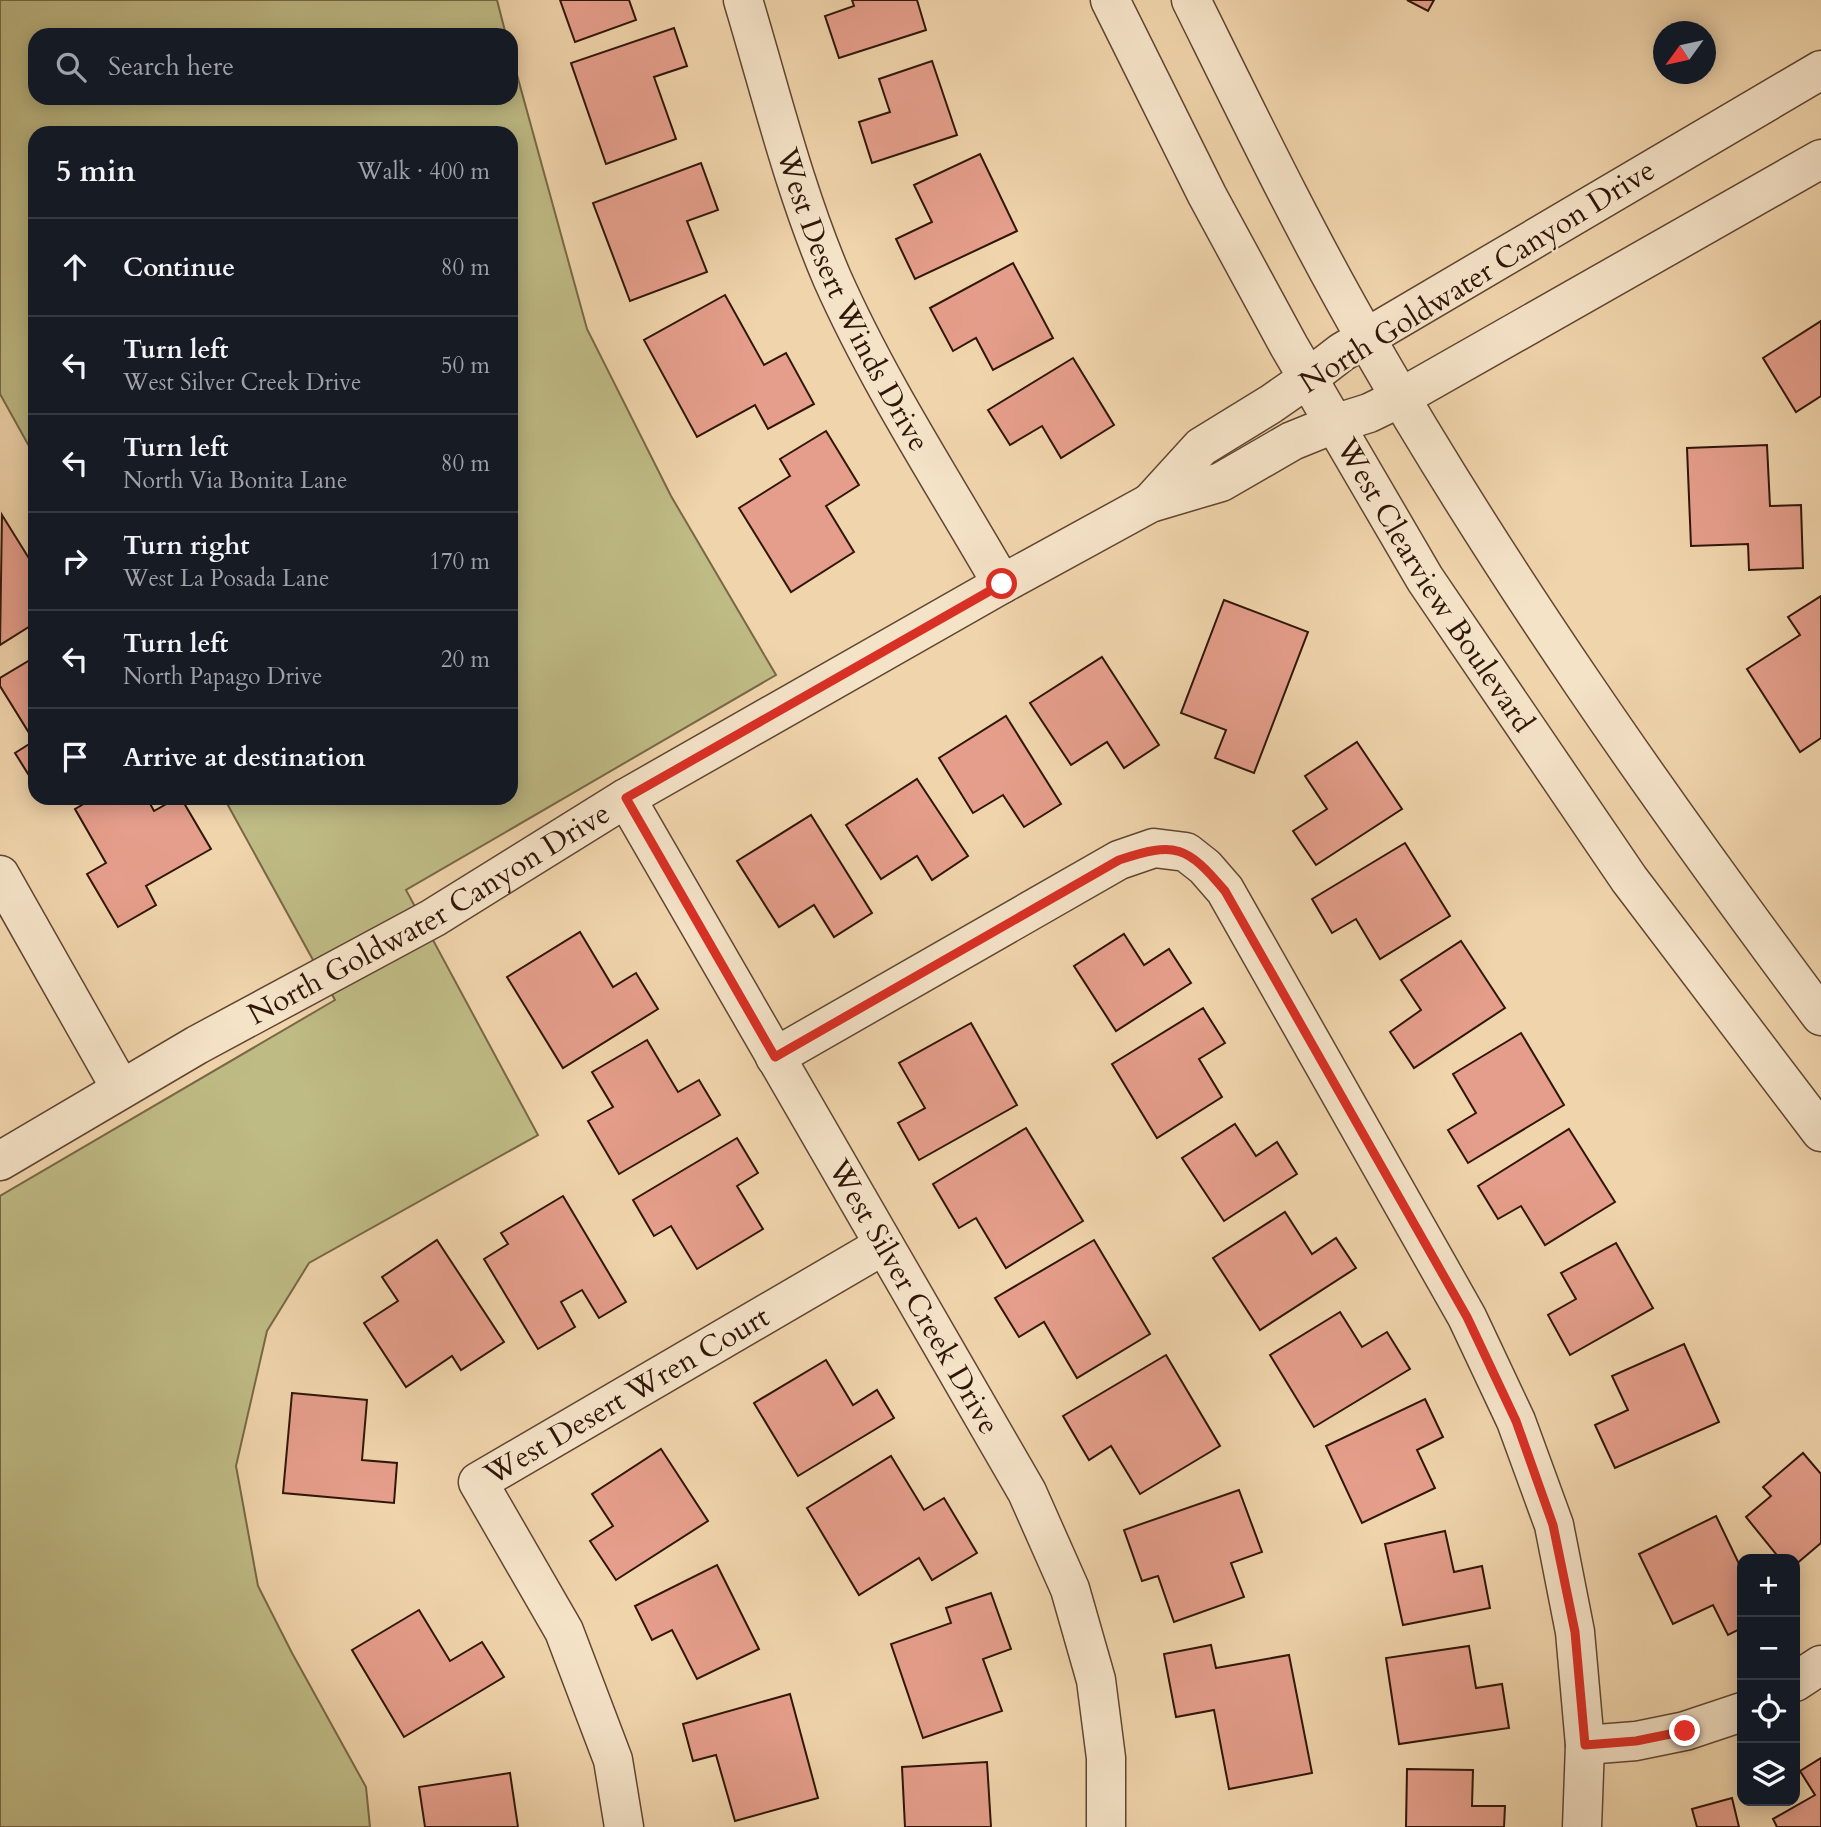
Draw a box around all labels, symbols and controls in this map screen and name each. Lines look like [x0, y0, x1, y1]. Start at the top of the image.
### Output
north arrow [1653, 21, 1716, 84]
search box [28, 28, 518, 105]
icon: search [52, 48, 90, 86]
text: Search here [108, 49, 234, 84]
street label: West Desert Winds Drive [766, 142, 939, 459]
street label: North Goldwater Canyon Drive [1292, 150, 1663, 403]
text: 5 min [56, 151, 136, 192]
text: Walk · 400 m [357, 156, 490, 187]
icon: ahead [56, 248, 94, 286]
text: Continue [123, 250, 235, 285]
text: 80 m [441, 252, 490, 283]
text: Turn left [123, 332, 228, 367]
icon: left [56, 346, 94, 384]
text: 50 m [441, 350, 490, 381]
text: West Silver Creek Drive [123, 367, 361, 398]
text: Turn left [123, 430, 228, 465]
street label: West Clearview Boulevard [1326, 430, 1543, 741]
icon: left [56, 444, 94, 482]
text: 80 m [441, 448, 490, 479]
text: North Via Bonita Lane [123, 465, 347, 496]
text: Turn right [123, 528, 250, 563]
icon: right [56, 542, 94, 580]
text: 170 m [429, 546, 490, 577]
text: West La Posada Lane [123, 563, 329, 594]
route start [986, 568, 1017, 599]
text: Turn left [123, 626, 228, 661]
icon: left [56, 640, 94, 678]
text: 20 m [441, 644, 490, 675]
text: North Papago Drive [123, 661, 322, 692]
icon: arrive [56, 738, 94, 776]
text: Arrive at destination [123, 740, 366, 775]
street label: North Goldwater Canyon Drive [241, 793, 618, 1035]
street label: West Silver Creek Drive [818, 1151, 1009, 1442]
street label: West Desert Wren Court [476, 1296, 777, 1495]
map controls [1737, 1554, 1800, 1806]
button: + [1737, 1554, 1800, 1617]
button: − [1737, 1617, 1800, 1680]
button: locate [1737, 1680, 1800, 1743]
route end [1669, 1715, 1700, 1746]
button: layers [1737, 1743, 1800, 1806]

